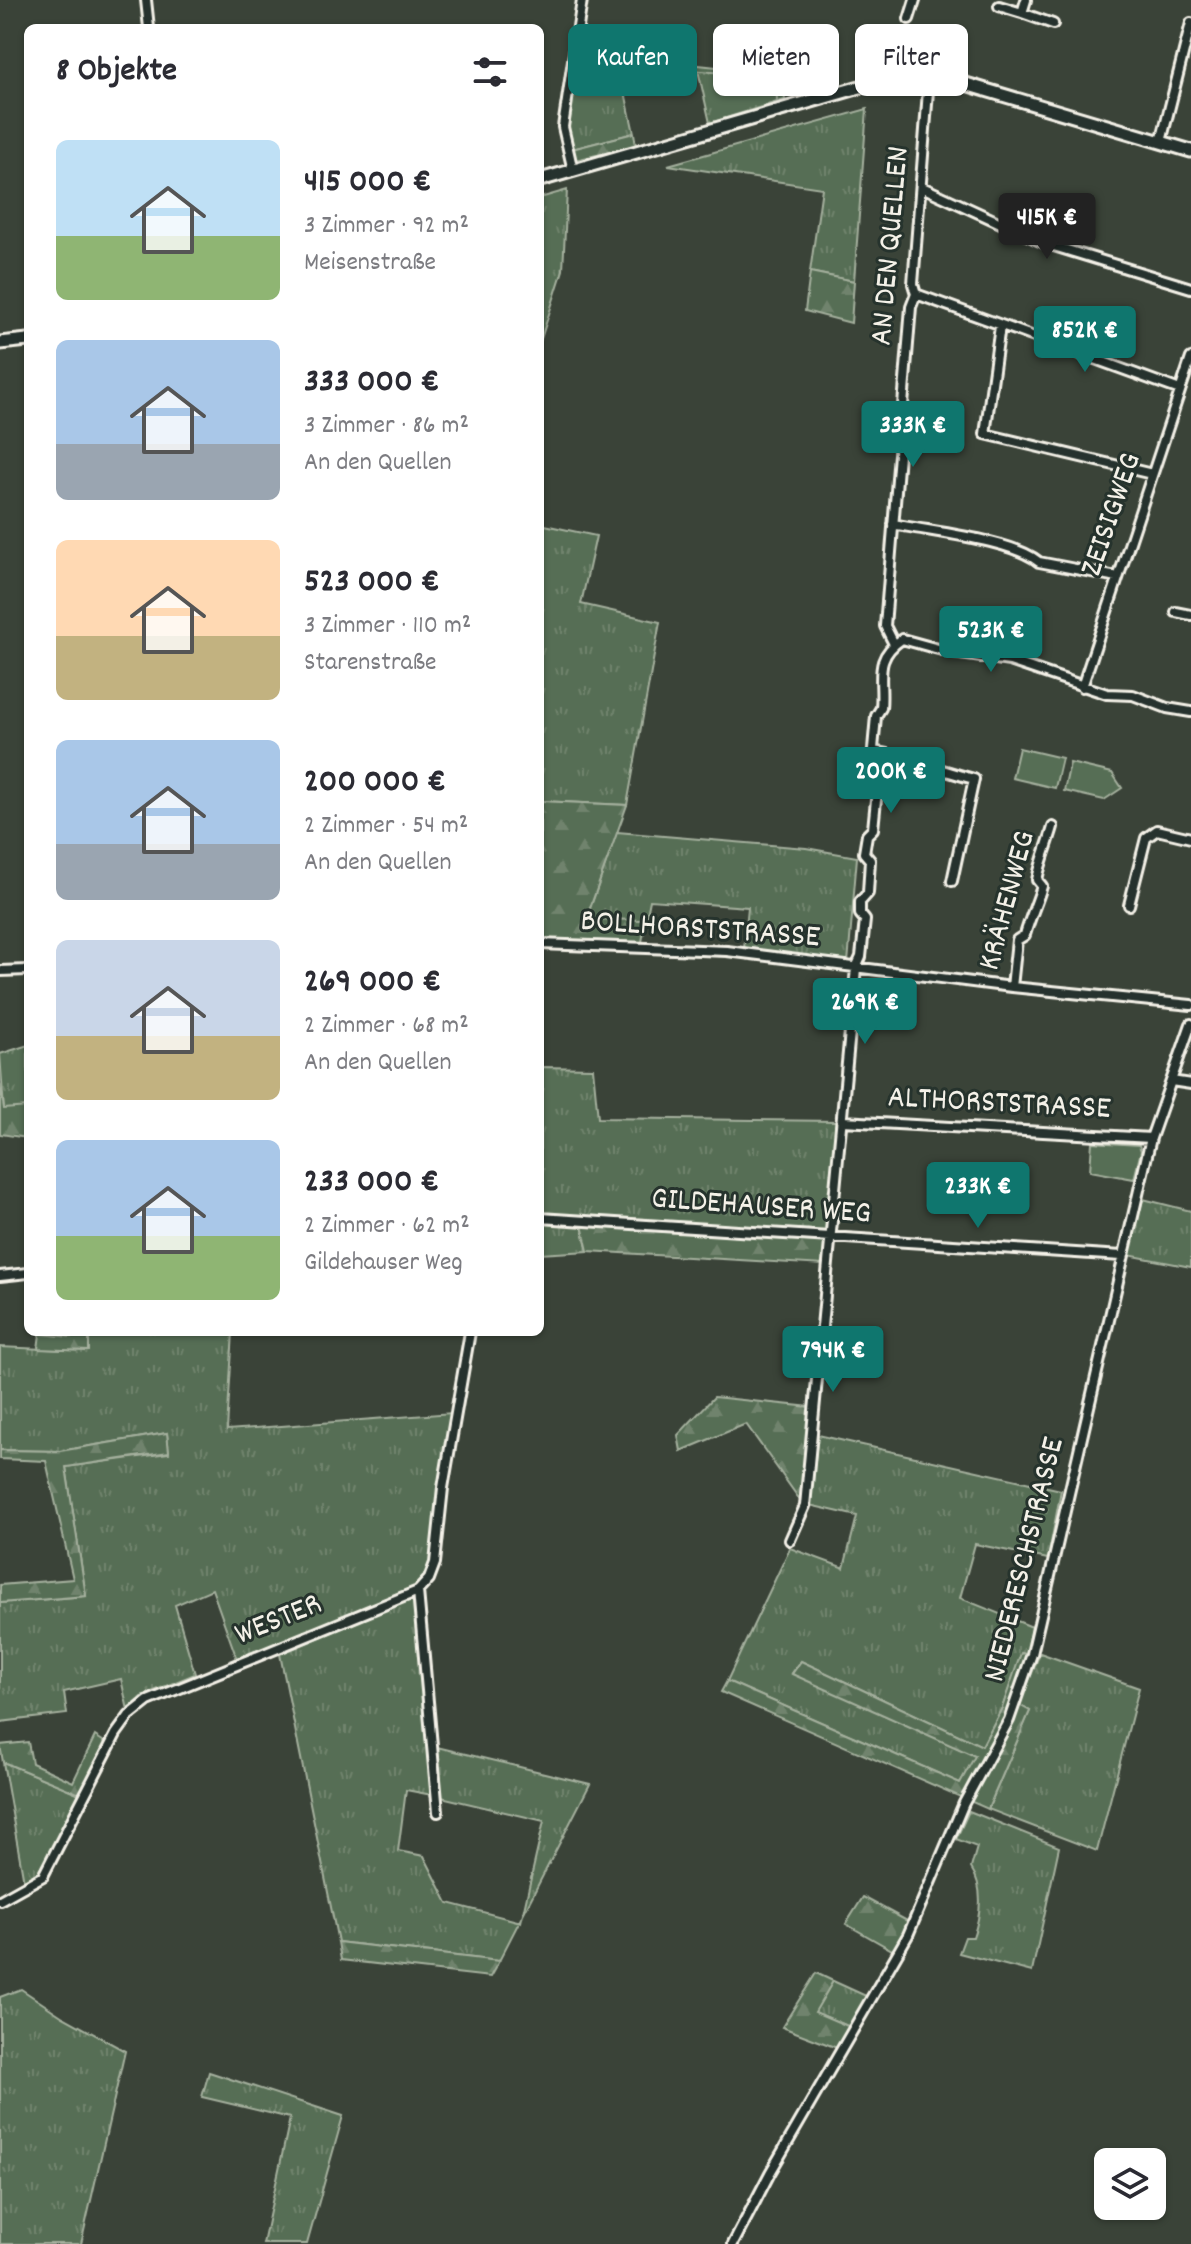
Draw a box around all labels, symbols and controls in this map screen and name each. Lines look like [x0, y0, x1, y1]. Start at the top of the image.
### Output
chip: Kaufen [568, 24, 697, 96]
chip: Mieten [713, 24, 839, 96]
chip: Filter [855, 24, 968, 96]
text: 8 Objekte [56, 48, 177, 97]
icon: filters [468, 50, 512, 94]
street label: AN DEN QUELLEN [860, 144, 924, 348]
text: 415 000 € [304, 159, 431, 208]
icon: home [120, 172, 216, 268]
pin: 415K € [982, 193, 1112, 261]
text: 415K € [1017, 200, 1078, 237]
text: 3 Zimmer · 92 m² [304, 208, 469, 245]
text: Meisenstraße [304, 245, 436, 282]
pin: 852K € [1020, 306, 1150, 374]
text: 852K € [1052, 313, 1118, 350]
text: 333 000 € [304, 359, 439, 408]
icon: home [120, 372, 216, 468]
pin: 333K € [848, 401, 978, 469]
text: 3 Zimmer · 86 m² [304, 408, 469, 445]
text: 333K € [879, 408, 947, 445]
text: An den Quellen [304, 445, 451, 482]
street label: ZEISIGWEG [1070, 447, 1156, 583]
text: 523 000 € [304, 559, 440, 608]
icon: home [120, 572, 216, 668]
pin: 523K € [926, 606, 1056, 674]
text: 3 Zimmer · 110 m² [304, 608, 471, 645]
text: 523K € [957, 613, 1025, 650]
text: Starenstraße [304, 645, 437, 682]
pin: 200K € [826, 747, 956, 815]
text: 200K € [855, 754, 927, 791]
text: 200 000 € [304, 759, 446, 808]
icon: home [120, 772, 216, 868]
text: 2 Zimmer · 54 m² [304, 808, 468, 845]
street label: KRÄHENWEG [968, 826, 1050, 976]
text: An den Quellen [304, 845, 451, 882]
street label: BOLLHORSTSTRASSE [579, 900, 822, 962]
text: 269 000 € [304, 959, 441, 1008]
icon: home [120, 972, 216, 1068]
pin: 269K € [800, 978, 930, 1046]
text: 269K € [831, 985, 899, 1022]
text: 2 Zimmer · 68 m² [304, 1008, 469, 1045]
text: An den Quellen [304, 1045, 451, 1082]
street label: ALTHORSTSTRASSE [886, 1076, 1112, 1134]
text: 233 000 € [304, 1159, 439, 1208]
pin: 233K € [913, 1162, 1043, 1230]
text: 233K € [945, 1169, 1011, 1206]
icon: home [120, 1172, 216, 1268]
street label: GILDEHAUSER WEG [650, 1177, 872, 1239]
text: 2 Zimmer · 62 m² [304, 1208, 470, 1245]
text: Gildehauser Weg [304, 1245, 463, 1282]
pin: 794K € [768, 1326, 898, 1394]
text: 794K € [800, 1333, 866, 1370]
street label: NIEDERESCHSTRASSE [973, 1432, 1079, 1687]
street label: WESTER [229, 1583, 329, 1659]
map controls [1094, 2148, 1166, 2220]
button: layers [1094, 2148, 1166, 2220]

